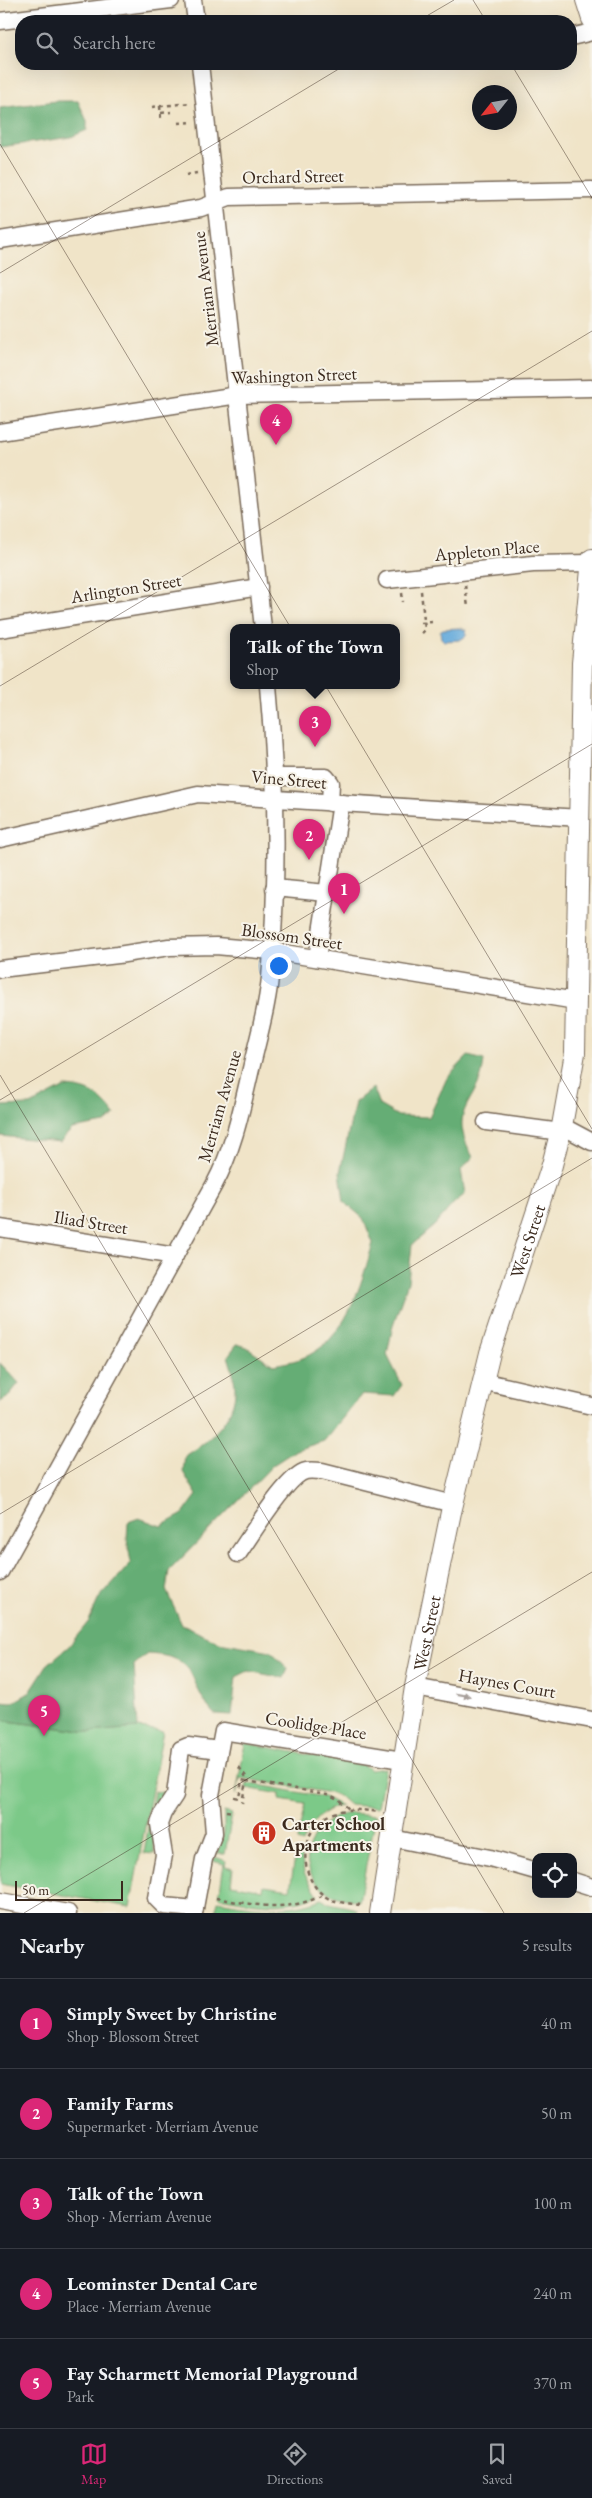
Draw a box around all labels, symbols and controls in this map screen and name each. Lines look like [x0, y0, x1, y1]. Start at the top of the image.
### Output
search box [15, 15, 577, 70]
icon: search [33, 29, 61, 57]
text: Search here [73, 30, 155, 55]
north arrow [472, 85, 517, 130]
street label: Orchard Street [242, 164, 344, 188]
street label: Merriam Avenue [187, 230, 223, 348]
street label: Washington Street [231, 361, 358, 389]
pin: 4 [260, 404, 292, 445]
street label: Appleton Place [433, 534, 540, 566]
street label: Arlington Street [68, 568, 183, 608]
popup [230, 624, 400, 689]
text: Talk of the Town [247, 634, 383, 659]
text: Shop [247, 659, 279, 680]
pin: 3 [299, 706, 331, 747]
street label: Vine Street [250, 764, 328, 794]
pin: 2 [293, 819, 325, 860]
pin: 1 [328, 873, 360, 914]
street label: Blossom Street [240, 918, 344, 954]
your location [266, 953, 292, 979]
street label: Merriam Avenue [192, 1047, 246, 1165]
street label: West Street [504, 1201, 550, 1281]
street label: Iliad Street [53, 1205, 130, 1239]
street label: West Street [407, 1593, 445, 1673]
street label: Haynes Court [457, 1663, 558, 1703]
one-way arrow [456, 1692, 472, 1700]
pin: 5 [28, 1695, 60, 1736]
street label: Coolidge Place [264, 1706, 368, 1744]
place label: Carter School Apartments [281, 1812, 385, 1856]
building icon: Carter School Apartments [251, 1820, 277, 1846]
map controls [532, 1853, 577, 1898]
button: locate [532, 1853, 577, 1898]
scale bar [15, 1878, 122, 1901]
text: 50 m [22, 1881, 49, 1899]
text: Nearby [20, 1932, 84, 1959]
text: 5 results [522, 1935, 572, 1956]
text: Simply Sweet by Christine [67, 2001, 277, 2026]
text: 1 [32, 2013, 40, 2034]
text: 40 m [541, 2013, 572, 2034]
text: Shop · Blossom Street [67, 2026, 199, 2047]
text: Family Farms [67, 2091, 173, 2116]
text: 2 [32, 2103, 40, 2124]
text: 50 m [541, 2103, 572, 2124]
text: Supermarket · Merriam Avenue [67, 2116, 258, 2137]
text: Talk of the Town [67, 2181, 204, 2206]
text: 3 [32, 2193, 40, 2214]
text: 100 m [533, 2193, 572, 2214]
text: Shop · Merriam Avenue [67, 2206, 211, 2227]
text: Leominster Dental Care [67, 2271, 257, 2296]
text: 4 [32, 2283, 40, 2304]
text: 240 m [533, 2283, 572, 2304]
text: Place · Merriam Avenue [67, 2296, 211, 2317]
text: Fay Scharmett Memorial Playground [67, 2361, 358, 2386]
text: 5 [32, 2373, 40, 2394]
text: 370 m [533, 2373, 572, 2394]
text: Park [67, 2386, 94, 2407]
tab: Map [80, 2440, 108, 2488]
tab: Directions [267, 2440, 323, 2488]
tab: Saved [482, 2440, 512, 2488]

